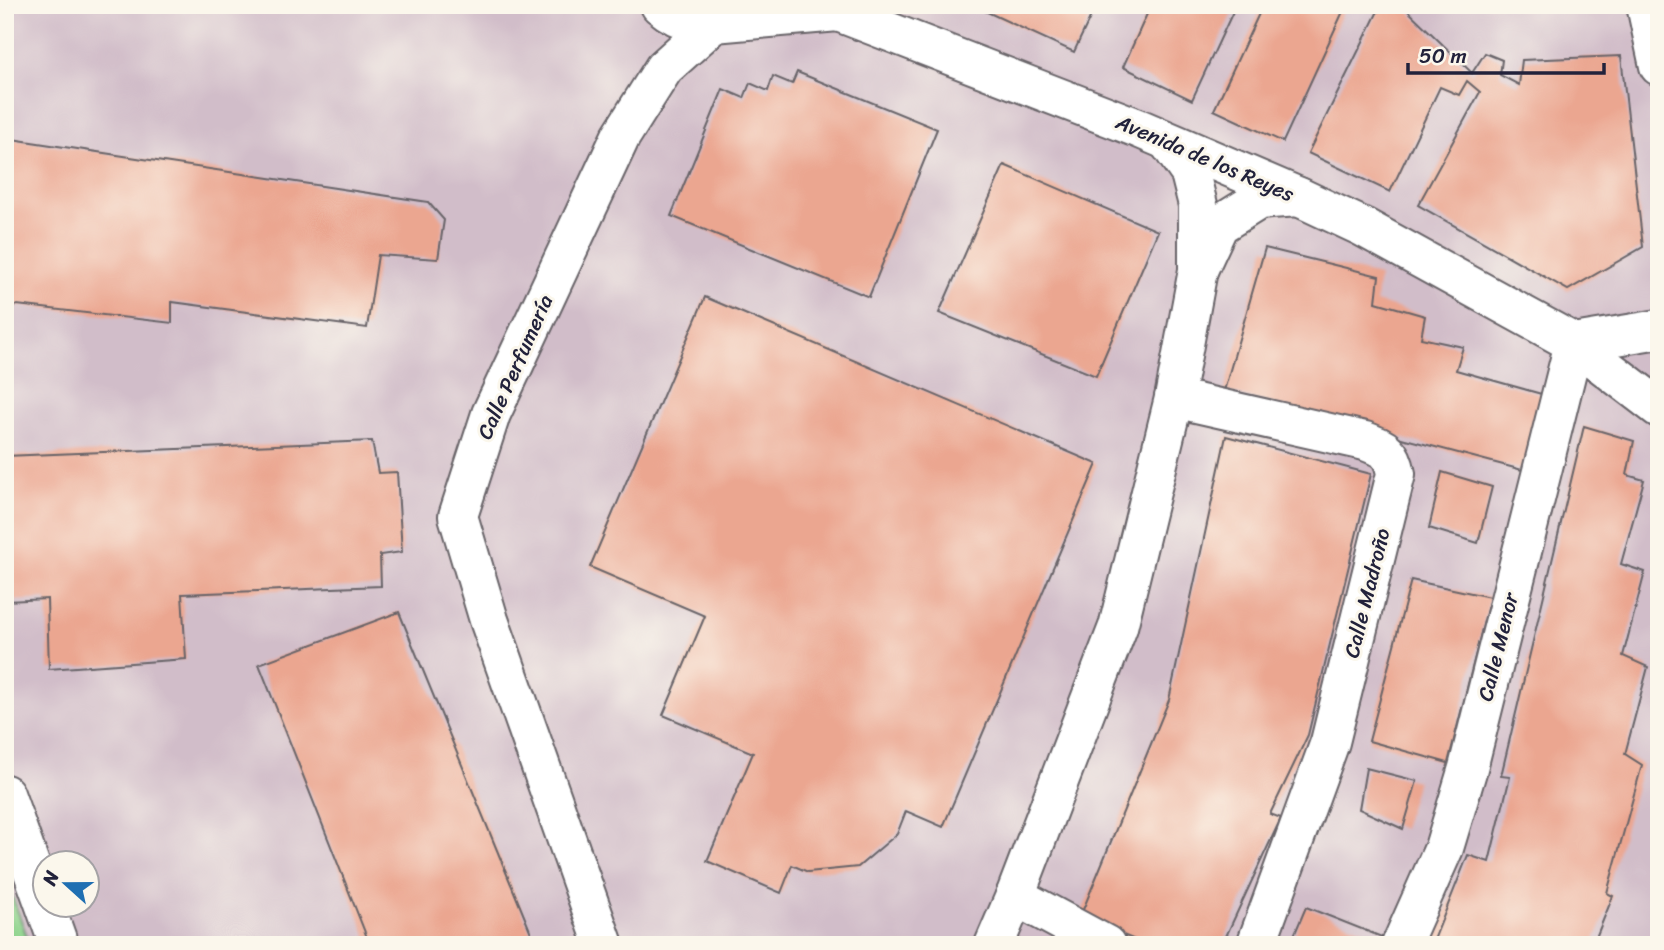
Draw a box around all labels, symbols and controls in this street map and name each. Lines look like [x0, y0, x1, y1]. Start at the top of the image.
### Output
scale bar [1408, 32, 1604, 76]
text: 50 m [1419, 37, 1467, 75]
street label: Avenida de los Reyes [1109, 103, 1301, 213]
street label: Calle Perfumería [466, 288, 564, 446]
street label: Calle Madroño [1333, 524, 1402, 662]
street label: Calle Menor [1466, 587, 1530, 705]
north arrow [32, 848, 102, 918]
text: N [32, 865, 69, 891]

